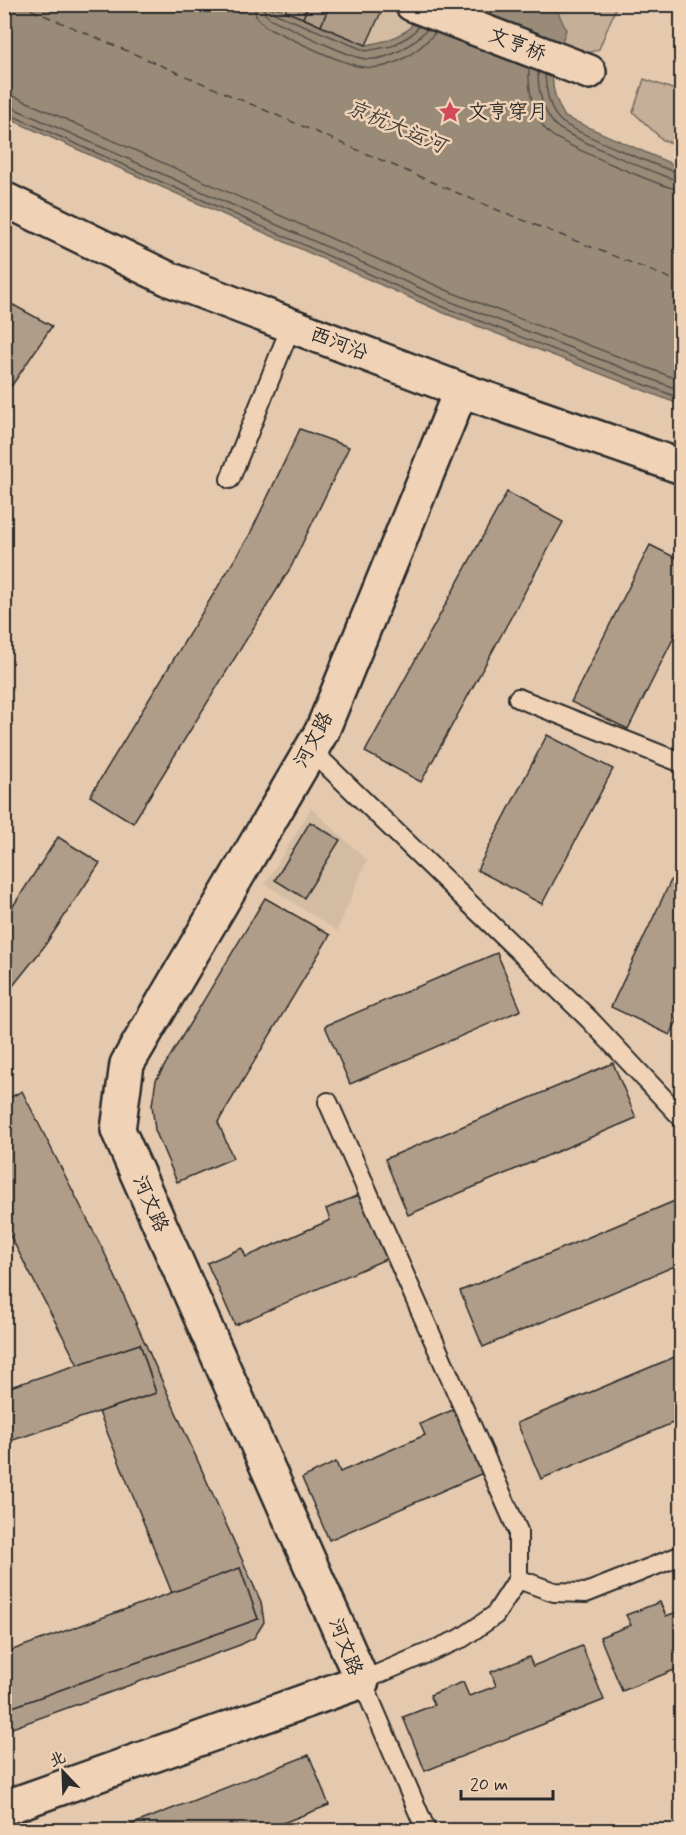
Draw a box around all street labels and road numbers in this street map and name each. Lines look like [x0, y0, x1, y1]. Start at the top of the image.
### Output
street label: 文亨桥 [484, 22, 550, 68]
street label: 西河沿 [306, 321, 372, 367]
street label: 河文路 [288, 706, 340, 773]
street label: 河文路 [125, 1171, 175, 1238]
street label: 河文路 [322, 1614, 369, 1681]

